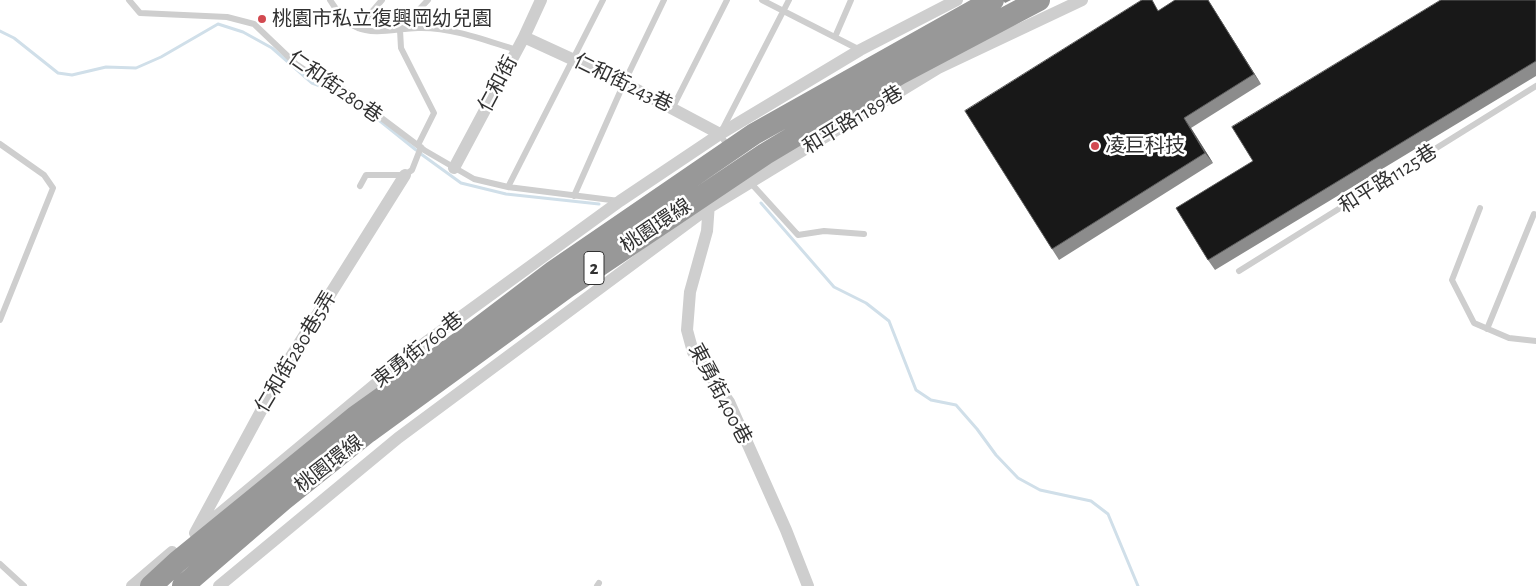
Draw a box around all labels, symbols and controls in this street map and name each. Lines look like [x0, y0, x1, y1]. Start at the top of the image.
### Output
place label: 桃園市私立復興岡幼兒園 [272, 7, 492, 31]
marker: 桃園市私立復興岡幼兒園 [256, 13, 268, 25]
street label: 仁和街280巷 [283, 46, 387, 128]
street label: 仁和街243巷 [570, 49, 676, 117]
street label: 仁和街 [473, 52, 523, 116]
street label: 和平路1189巷 [799, 81, 907, 159]
place label: 凌巨科技 [1105, 134, 1185, 158]
street label: 和平路1125巷 [1334, 139, 1442, 219]
marker: 凌巨科技 [1089, 140, 1101, 152]
street label: 桃園環線 [616, 194, 696, 258]
road number: 2 [584, 252, 604, 284]
street label: 仁和街280巷5弄 [250, 287, 342, 417]
street label: 東勇街760巷 [368, 307, 468, 393]
street label: 東勇街400巷 [683, 339, 757, 449]
street label: 桃園環線 [290, 430, 368, 498]

